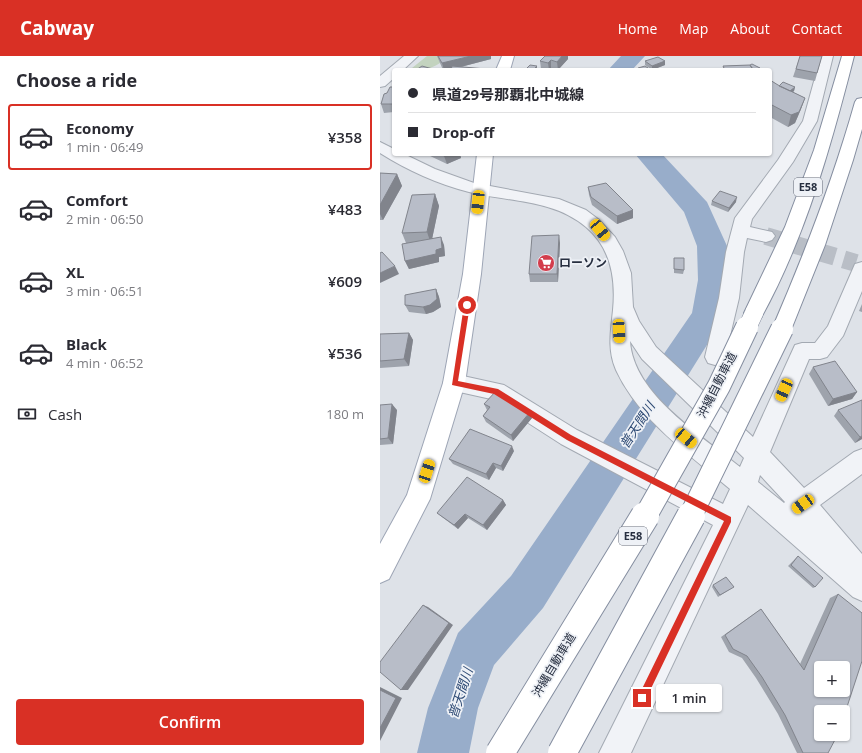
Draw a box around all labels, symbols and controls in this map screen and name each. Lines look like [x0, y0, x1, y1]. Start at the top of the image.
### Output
text: Cabway [20, 15, 94, 41]
text: Home [618, 19, 657, 38]
text: Map [679, 19, 708, 38]
text: About [730, 19, 770, 38]
text: Contact [792, 19, 842, 38]
text: Choose a ride [16, 68, 137, 92]
text: 県道29号那覇北中城線 [432, 84, 584, 104]
text: Economy [66, 118, 134, 138]
icon: car [18, 119, 54, 155]
text: Drop-off [432, 122, 494, 142]
text: ¥358 [328, 127, 362, 147]
text: 1 min · 06:49 [66, 138, 143, 156]
road number: E58 [794, 178, 822, 196]
car [471, 189, 485, 215]
text: Comfort [66, 190, 128, 210]
icon: car [18, 191, 54, 227]
text: ¥483 [328, 199, 362, 219]
text: 2 min · 06:50 [66, 210, 143, 228]
car [588, 217, 612, 243]
supermarket icon: ローソン [536, 253, 556, 273]
place label: ローソン [559, 254, 607, 271]
text: XL [66, 262, 84, 282]
icon: car [18, 263, 54, 299]
text: ¥609 [328, 271, 362, 291]
text: 3 min · 06:51 [66, 282, 143, 300]
route start [458, 296, 476, 314]
car [612, 319, 626, 343]
text: Black [66, 334, 107, 354]
icon: car [18, 335, 54, 371]
text: ¥536 [328, 343, 362, 363]
street label: 沖縄自動車道 [693, 349, 740, 421]
text: 4 min · 06:52 [66, 354, 143, 372]
car [774, 377, 794, 403]
water label: 普天間川 [615, 397, 660, 452]
icon: cash [16, 403, 38, 425]
text: Cash [48, 404, 82, 424]
text: 180 m [326, 405, 364, 423]
car [673, 426, 699, 450]
car [418, 458, 436, 484]
car [790, 492, 816, 516]
road number: E58 [619, 527, 647, 545]
street label: 沖縄自動車道 [528, 629, 579, 700]
map controls [814, 661, 850, 741]
button: + [814, 661, 850, 697]
water label: 普天間川 [443, 664, 477, 721]
callout: 1 min [656, 684, 722, 712]
route end [633, 689, 651, 707]
text: 1 min [671, 689, 707, 707]
button: Confirm [16, 699, 364, 745]
button: − [814, 705, 850, 741]

